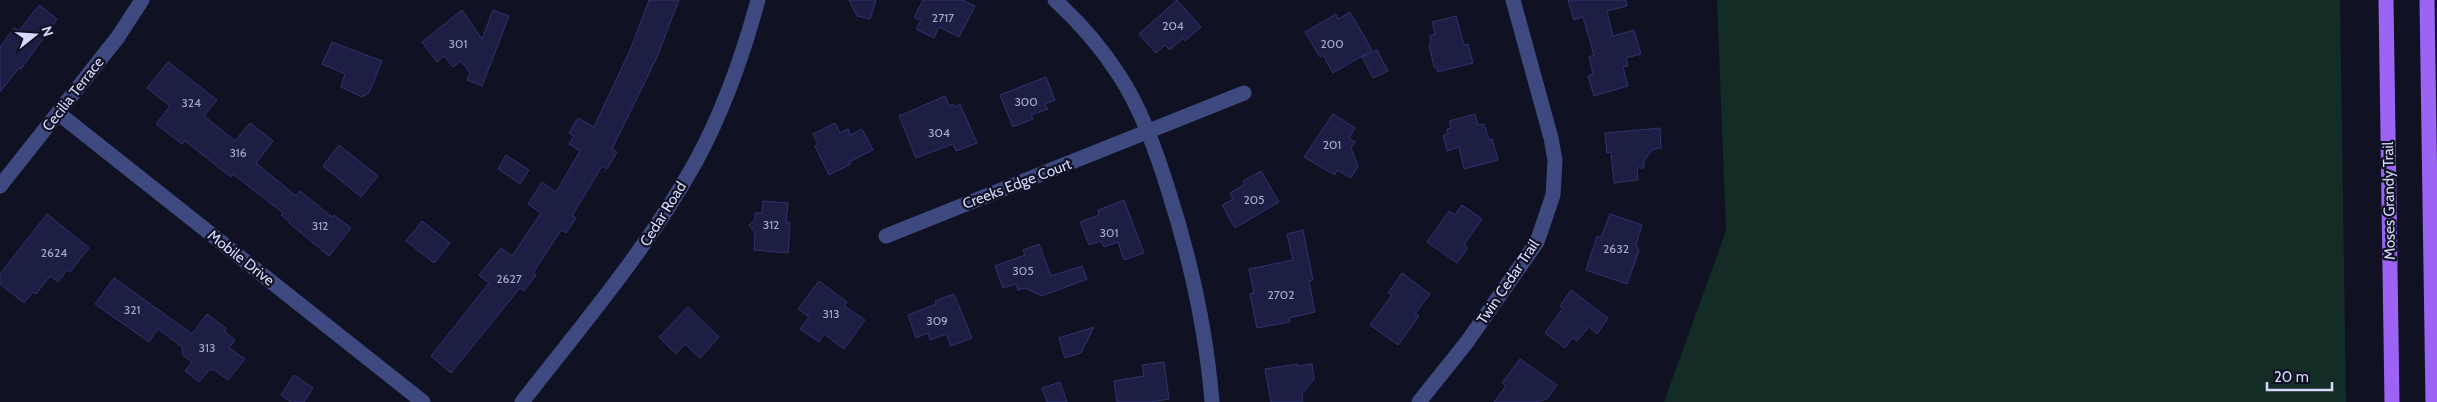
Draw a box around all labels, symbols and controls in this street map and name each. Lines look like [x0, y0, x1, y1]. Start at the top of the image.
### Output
north arrow [10, 10, 60, 60]
house number: 2717 [932, 10, 954, 25]
house number: 204 [1162, 18, 1184, 33]
text: N [37, 24, 57, 39]
house number: 301 [449, 36, 467, 51]
house number: 200 [1320, 36, 1344, 51]
street label: Cecilia Terrace [38, 53, 108, 135]
house number: 300 [1014, 94, 1038, 109]
house number: 324 [181, 95, 201, 110]
house number: 304 [928, 125, 950, 140]
house number: 201 [1323, 137, 1341, 152]
street label: Moses Grandy Trail [2379, 141, 2399, 260]
house number: 316 [229, 145, 247, 160]
street label: Creeks Edge Court [960, 155, 1074, 213]
street label: Cedar Road [636, 178, 690, 250]
house number: 205 [1243, 192, 1265, 207]
house number: 312 [763, 217, 779, 232]
house number: 312 [312, 218, 328, 233]
house number: 301 [1100, 225, 1118, 240]
street label: Mobile Drive [204, 226, 278, 290]
street label: Twin Cedar Trail [1473, 236, 1543, 328]
house number: 2632 [1603, 241, 1629, 256]
house number: 2624 [41, 245, 67, 260]
house number: 305 [1012, 263, 1034, 278]
house number: 2627 [496, 271, 522, 286]
house number: 2702 [1268, 287, 1294, 302]
house number: 321 [124, 302, 140, 317]
house number: 313 [823, 306, 839, 321]
house number: 309 [926, 313, 948, 328]
house number: 313 [199, 340, 215, 355]
scale bar [2267, 360, 2332, 392]
text: 20 m [2274, 368, 2309, 386]

